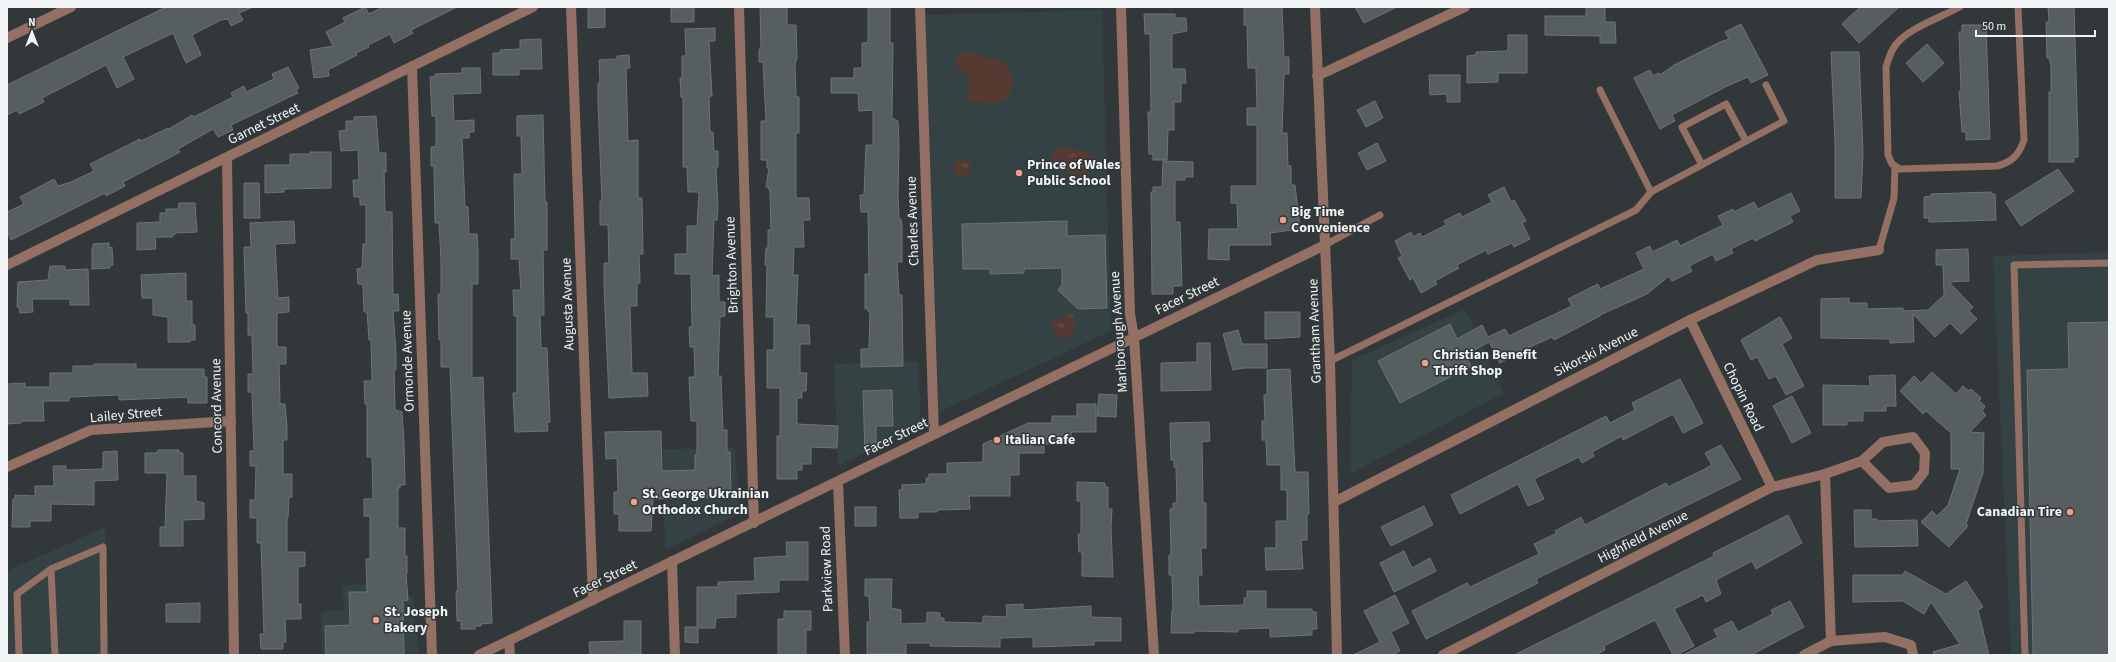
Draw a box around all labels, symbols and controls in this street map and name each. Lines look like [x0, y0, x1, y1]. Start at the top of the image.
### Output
north arrow [12, 12, 52, 52]
scale bar [1976, 12, 2095, 38]
text: N [28, 15, 36, 30]
text: 50 m [1982, 18, 2006, 35]
street label: Garnet Street [225, 98, 304, 150]
place label: Prince of Wales Public School [1027, 155, 1120, 191]
marker: Prince of Wales Public School [1014, 168, 1024, 178]
street label: Charles Avenue [901, 176, 925, 266]
place label: Big Time Convenience [1291, 202, 1370, 238]
marker: Big Time Convenience [1278, 215, 1288, 225]
street label: Brighton Avenue [720, 216, 744, 314]
street label: Augusta Avenue [556, 257, 580, 351]
street label: Marlborough Avenue [1105, 271, 1133, 393]
street label: Facer Street [1151, 272, 1223, 320]
street label: Grantham Avenue [1303, 278, 1327, 384]
street label: Ormonde Avenue [396, 310, 420, 412]
street label: Sikorski Avenue [1550, 322, 1642, 382]
place label: Christian Benefit Thrift Shop [1433, 345, 1537, 381]
street label: Concord Avenue [206, 358, 228, 454]
marker: Christian Benefit Thrift Shop [1420, 358, 1430, 368]
street label: Chopin Road [1718, 359, 1768, 435]
street label: Lailey Street [89, 402, 163, 428]
street label: Facer Street [860, 413, 932, 461]
place label: Italian Cafe [1005, 430, 1075, 450]
marker: Italian Cafe [992, 435, 1002, 445]
place label: St. George Ukrainian Orthodox Church [642, 484, 769, 520]
marker: St. George Ukrainian Orthodox Church [629, 497, 639, 507]
place label: Canadian Tire [1977, 502, 2062, 522]
street label: Highfield Avenue [1594, 506, 1692, 568]
marker: Canadian Tire [2065, 507, 2075, 517]
street label: Parkview Road [816, 526, 838, 612]
street label: Facer Street [569, 555, 641, 603]
place label: St. Joseph Bakery [384, 602, 448, 638]
marker: St. Joseph Bakery [371, 615, 381, 625]

